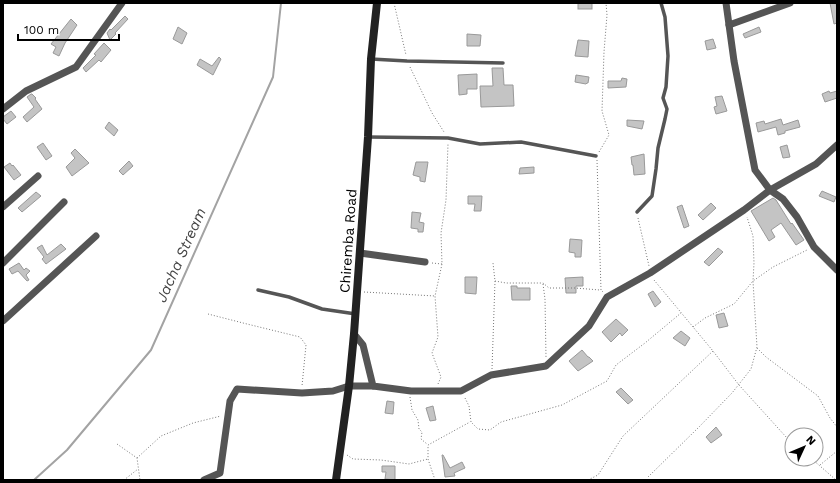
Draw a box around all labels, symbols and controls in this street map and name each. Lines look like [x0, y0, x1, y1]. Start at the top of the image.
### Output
scale bar [18, 16, 119, 42]
text: 100 m [24, 23, 59, 37]
street label: Chiremba Road [336, 188, 360, 294]
water label: Jacha Stream [152, 205, 210, 305]
north arrow [784, 427, 824, 467]
text: N [803, 433, 818, 448]

